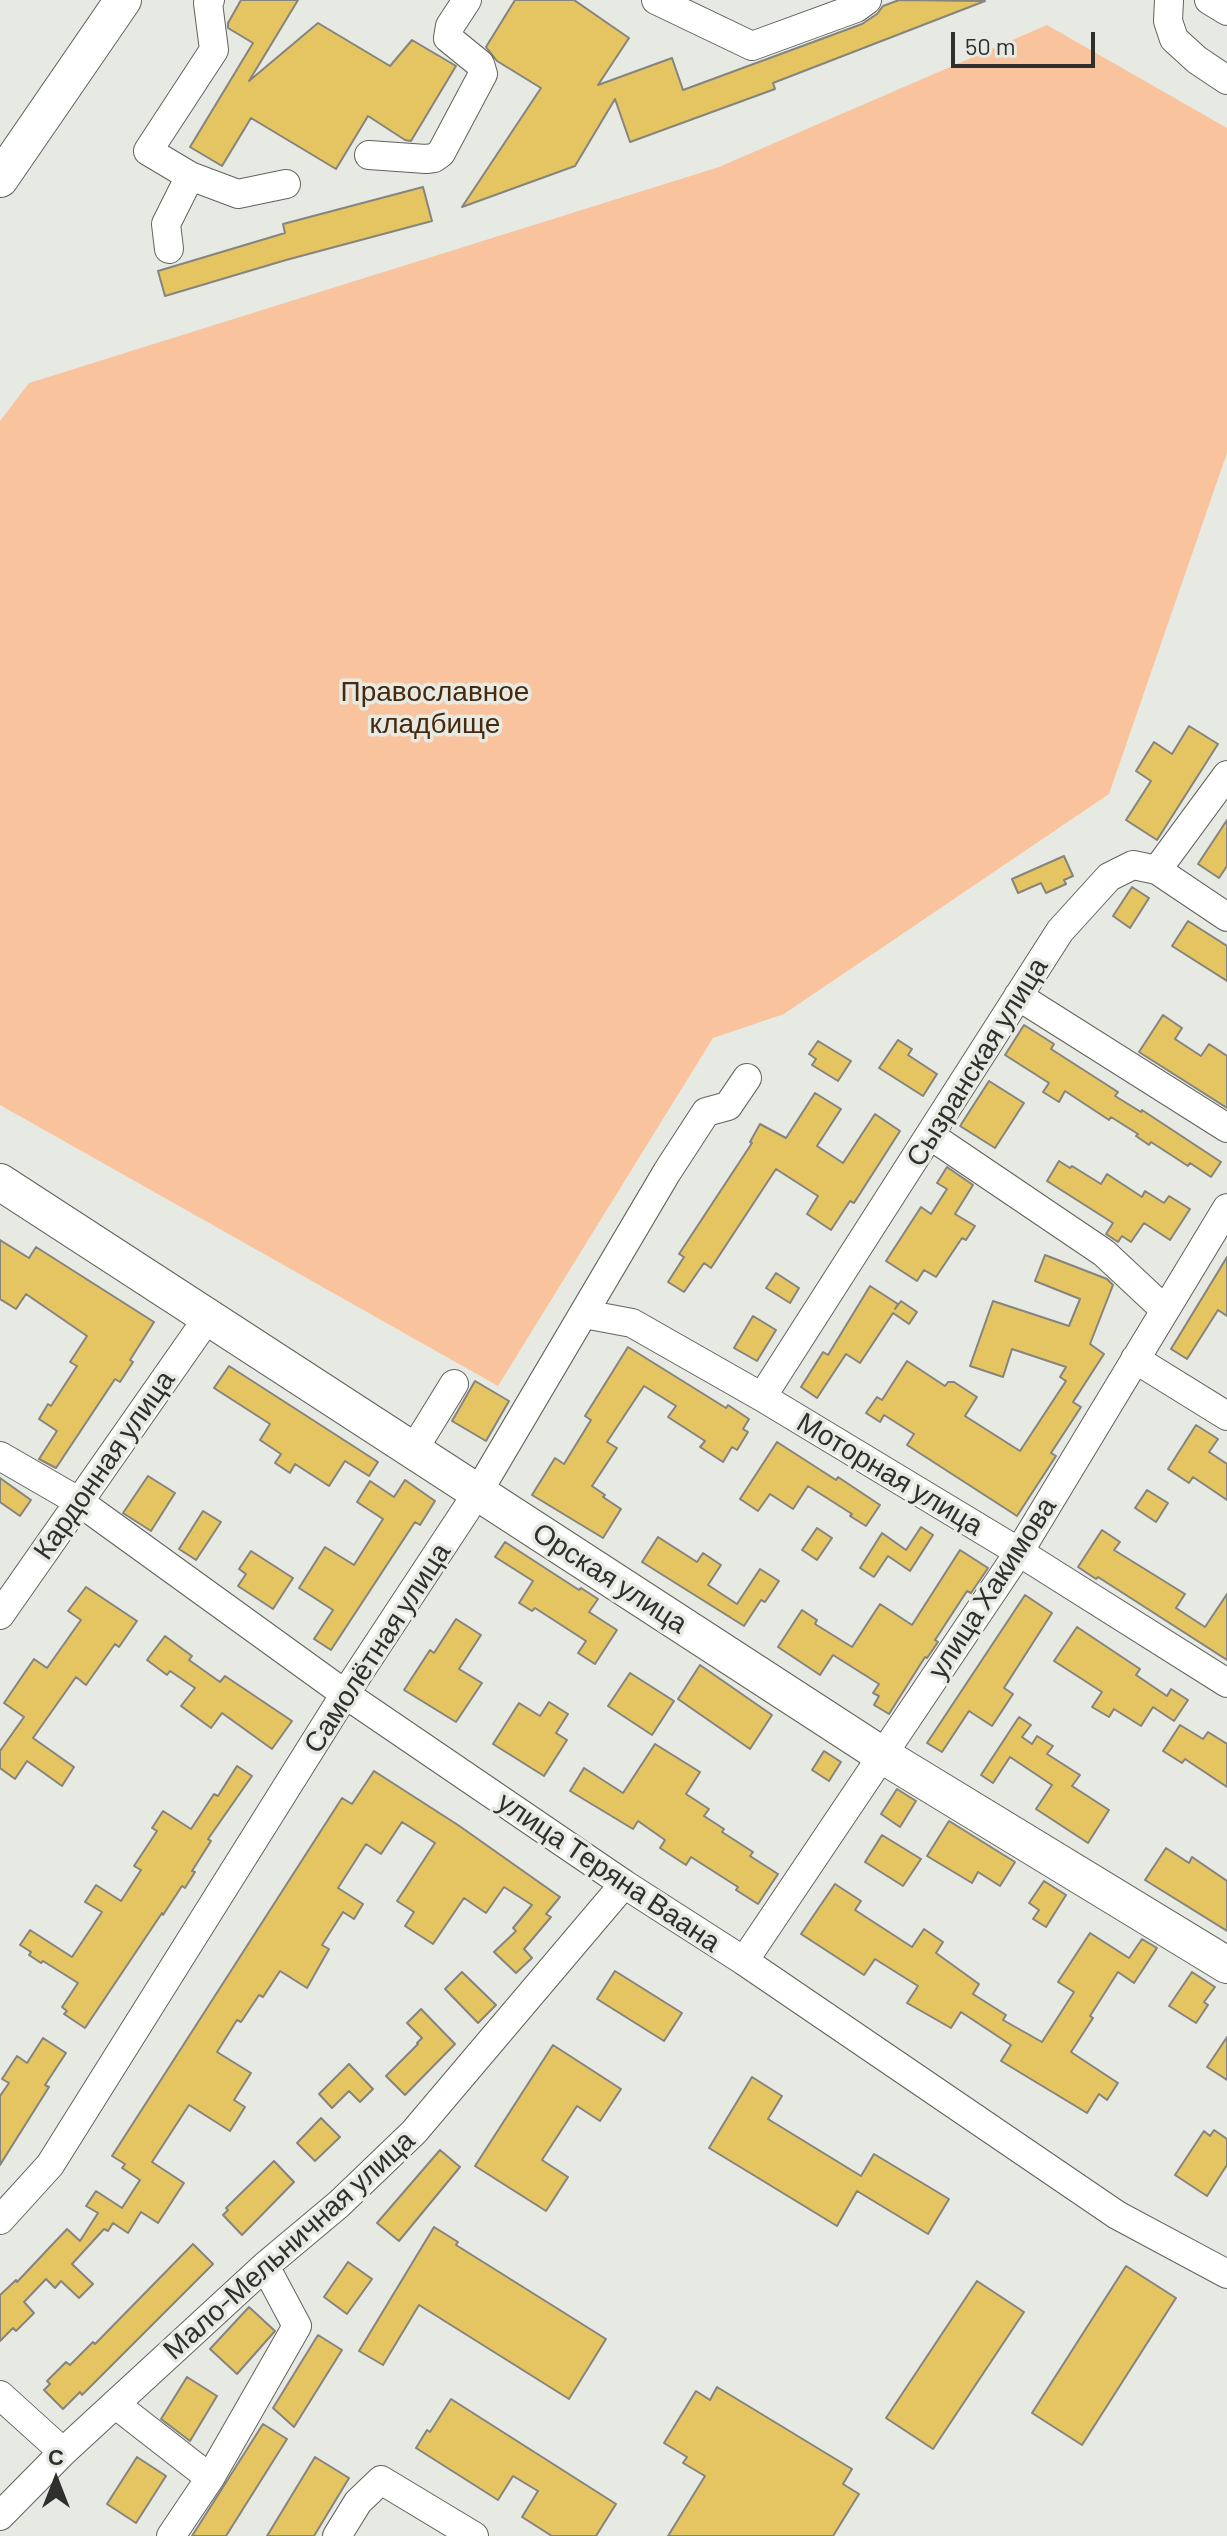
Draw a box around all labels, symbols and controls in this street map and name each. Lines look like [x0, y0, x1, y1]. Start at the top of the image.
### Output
scale bar [955, 16, 1099, 66]
text: 50 m [965, 31, 1016, 60]
park label: Православное кладбище [341, 675, 529, 741]
street label: Сызранская улица [899, 951, 1055, 1173]
street label: Кардонная улица [26, 1364, 182, 1566]
street label: Моторная улица [791, 1405, 989, 1543]
street label: улица Хакимова [921, 1491, 1063, 1685]
street label: Орская улица [526, 1516, 694, 1640]
street label: Самолётная улица [297, 1537, 457, 1759]
street label: улица Теряна Ваана [491, 1785, 727, 1959]
street label: Мало-Мельничная улица [157, 2123, 421, 2367]
north arrow [16, 2440, 96, 2520]
text: С [48, 2443, 64, 2469]

